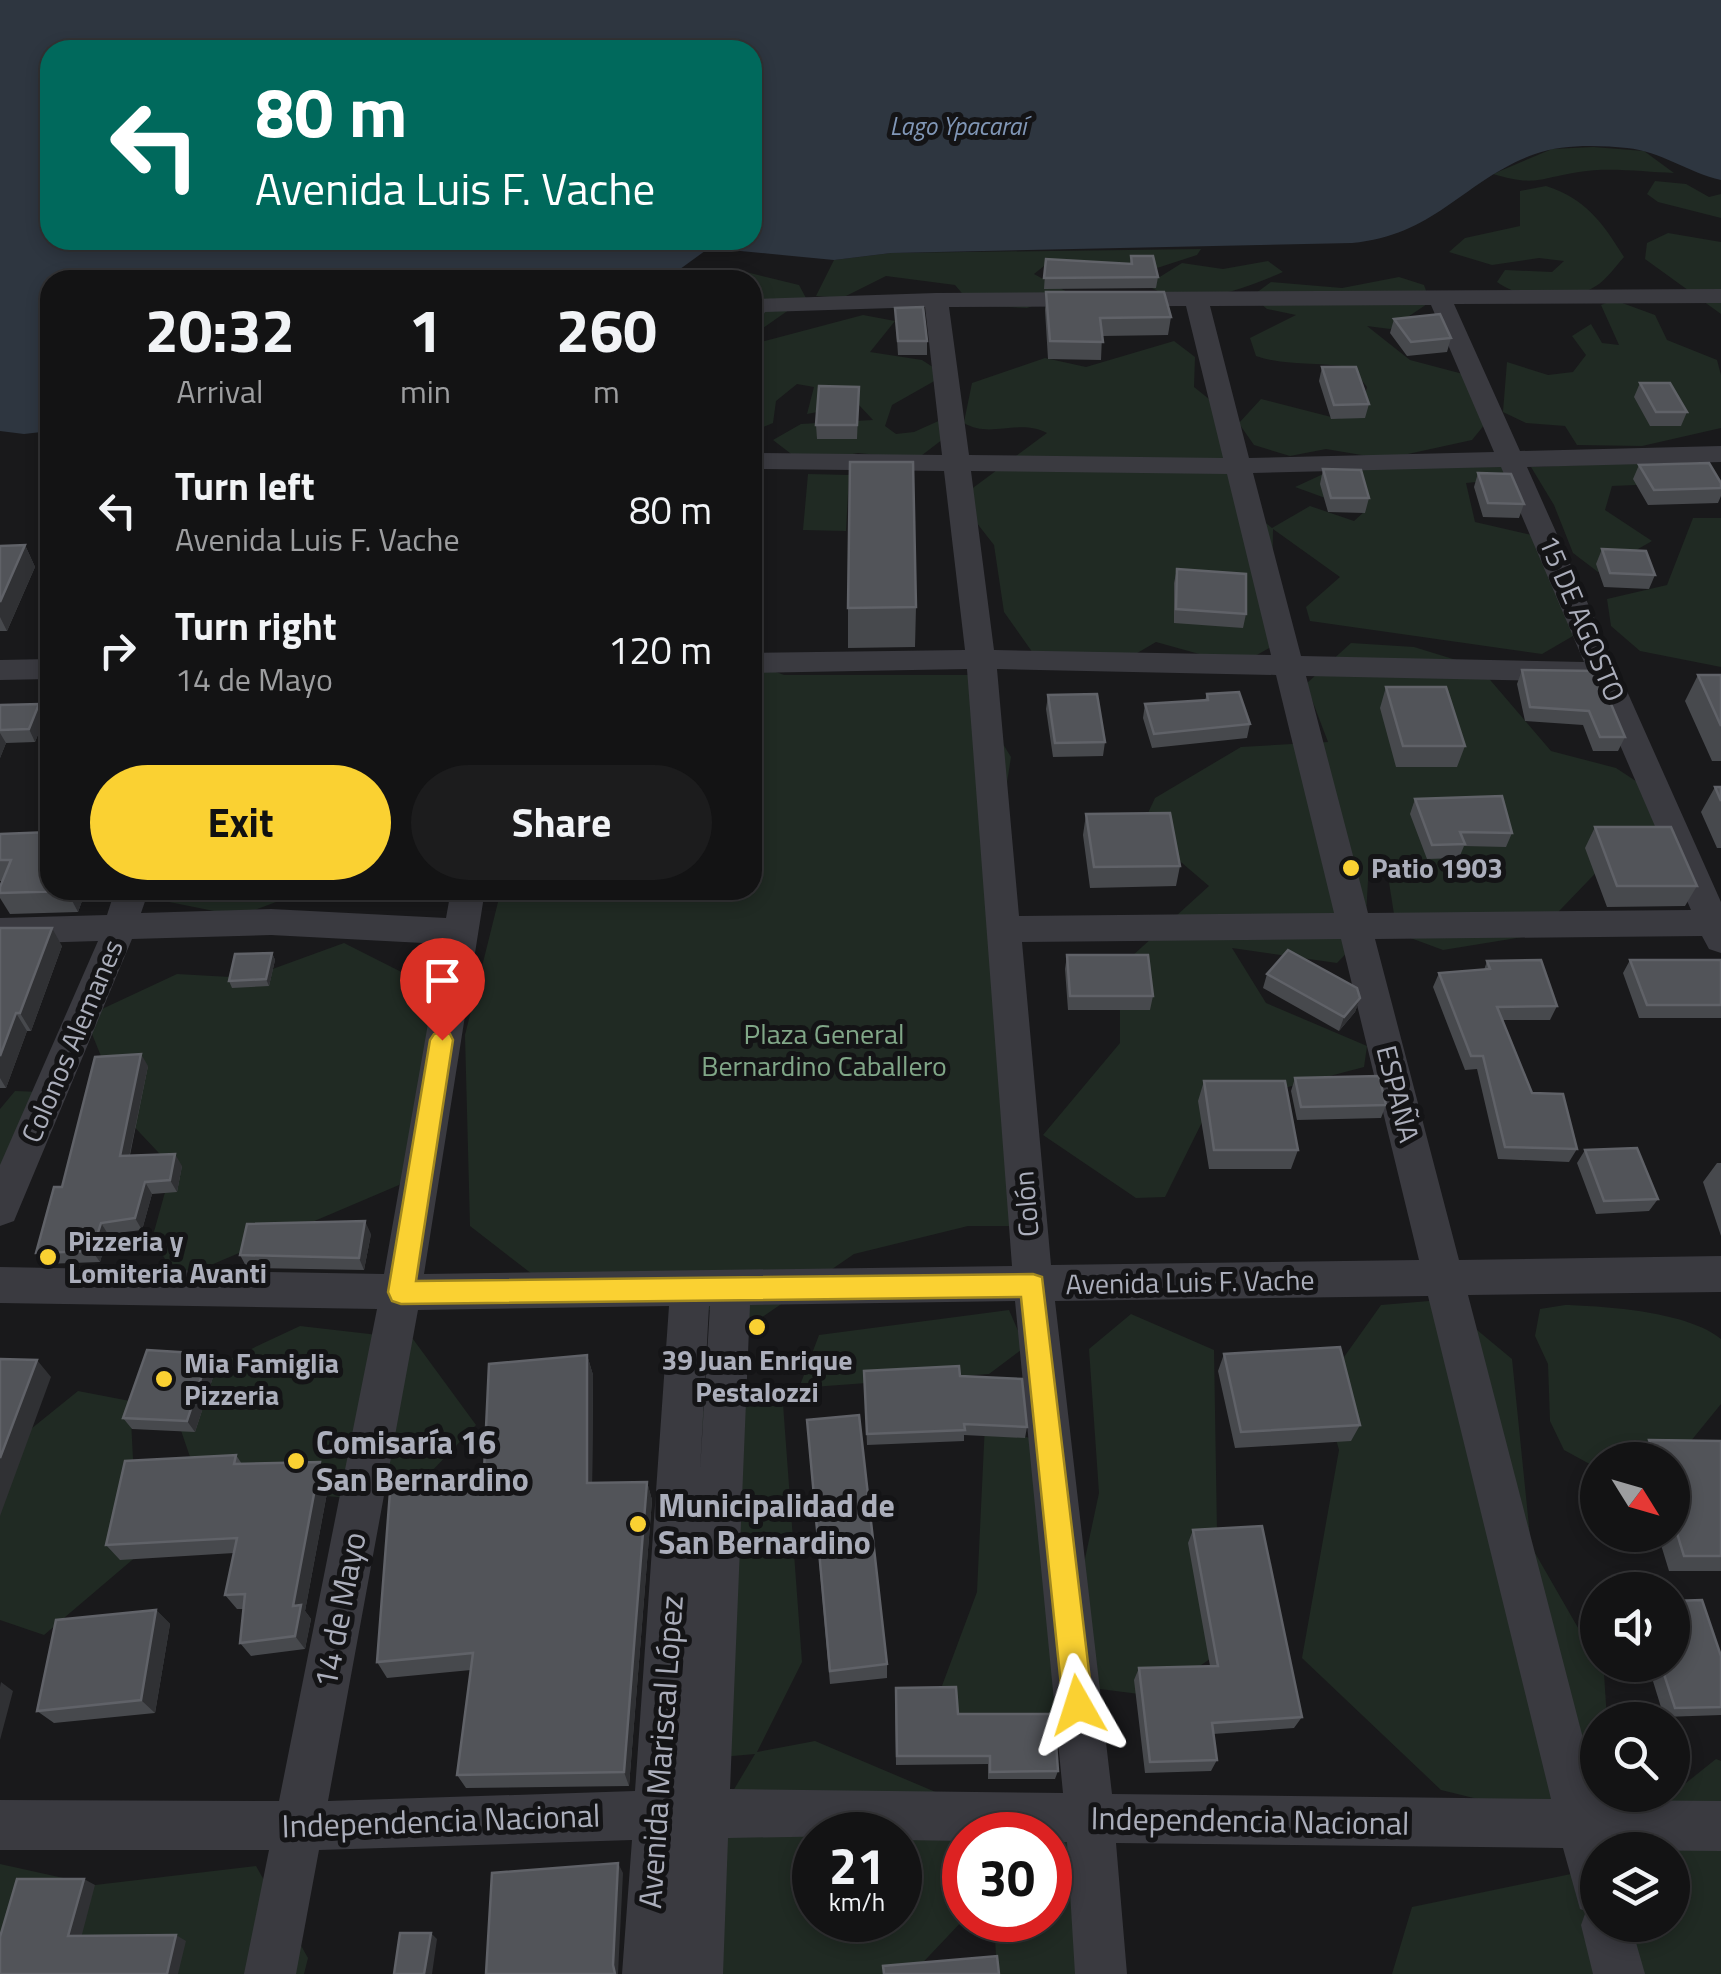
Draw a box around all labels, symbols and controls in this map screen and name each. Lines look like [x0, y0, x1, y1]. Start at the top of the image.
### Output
text: 80 m [255, 58, 408, 164]
icon: left [90, 80, 220, 210]
water label: Lago Ypacaraí [890, 107, 1032, 145]
text: Avenida Luis F. Vache [255, 154, 655, 222]
text: 20:32 [145, 284, 295, 375]
text: 1 [409, 284, 442, 375]
text: 260 [556, 284, 657, 375]
text: Arrival [177, 367, 263, 415]
text: min [400, 367, 451, 415]
text: m [593, 367, 620, 415]
text: Turn left [175, 457, 315, 515]
text: 80 m [629, 481, 712, 539]
icon: left [90, 483, 145, 538]
text: Avenida Luis F. Vache [175, 515, 460, 563]
street label: 15 DE AGOSTO [1528, 528, 1637, 708]
text: Turn right [175, 597, 337, 655]
text: 120 m [608, 621, 712, 679]
icon: right [90, 623, 145, 678]
text: 14 de Mayo [175, 655, 333, 703]
button: Exit [90, 765, 391, 880]
button: Share [411, 765, 712, 880]
place label: Patio 1903 [1371, 846, 1503, 889]
marker: Patio 1903 [1340, 857, 1362, 879]
street label: Colonos Alemanes [9, 933, 134, 1149]
pin [400, 938, 485, 1041]
icon: arrive [415, 953, 470, 1008]
park label: Plaza General Bernardino Caballero [701, 1012, 947, 1087]
street label: ESPAÑA [1366, 1041, 1431, 1147]
street label: Colón [1001, 1169, 1050, 1239]
place label: Pizzeria y Lomiteria Avanti [68, 1219, 267, 1294]
marker: Pizzeria y Lomiteria Avanti [37, 1246, 59, 1268]
street label: Avenida Luis F. Vache [1065, 1258, 1315, 1305]
marker: 39 Juan Enrique Pestalozzi [746, 1316, 768, 1338]
place label: 39 Juan Enrique Pestalozzi [661, 1338, 853, 1413]
place label: Mia Famiglia Pizzeria [184, 1341, 339, 1416]
marker: Mia Famiglia Pizzeria [153, 1368, 175, 1390]
place label: Comisaría 16 San Bernardino [316, 1418, 529, 1503]
north arrow [1580, 1442, 1690, 1552]
map controls [1580, 1442, 1690, 1942]
marker: Comisaría 16 San Bernardino [285, 1450, 307, 1472]
place label: Municipalidad de San Bernardino [658, 1481, 895, 1566]
marker: Municipalidad de San Bernardino [627, 1513, 649, 1535]
street label: 14 de Mayo [300, 1528, 378, 1692]
button: sound [1580, 1572, 1690, 1682]
street label: Avenida Mariscal López [625, 1594, 695, 1910]
position arrow [1026, 1653, 1130, 1757]
button: search [1580, 1702, 1690, 1812]
street label: Independencia Nacional [281, 1790, 601, 1850]
street label: Independencia Nacional [1090, 1793, 1410, 1847]
speed limit sign: 30 [942, 1812, 1072, 1942]
text: 21 [829, 1827, 885, 1903]
button: layers [1580, 1832, 1690, 1942]
text: km/h [829, 1883, 885, 1921]

